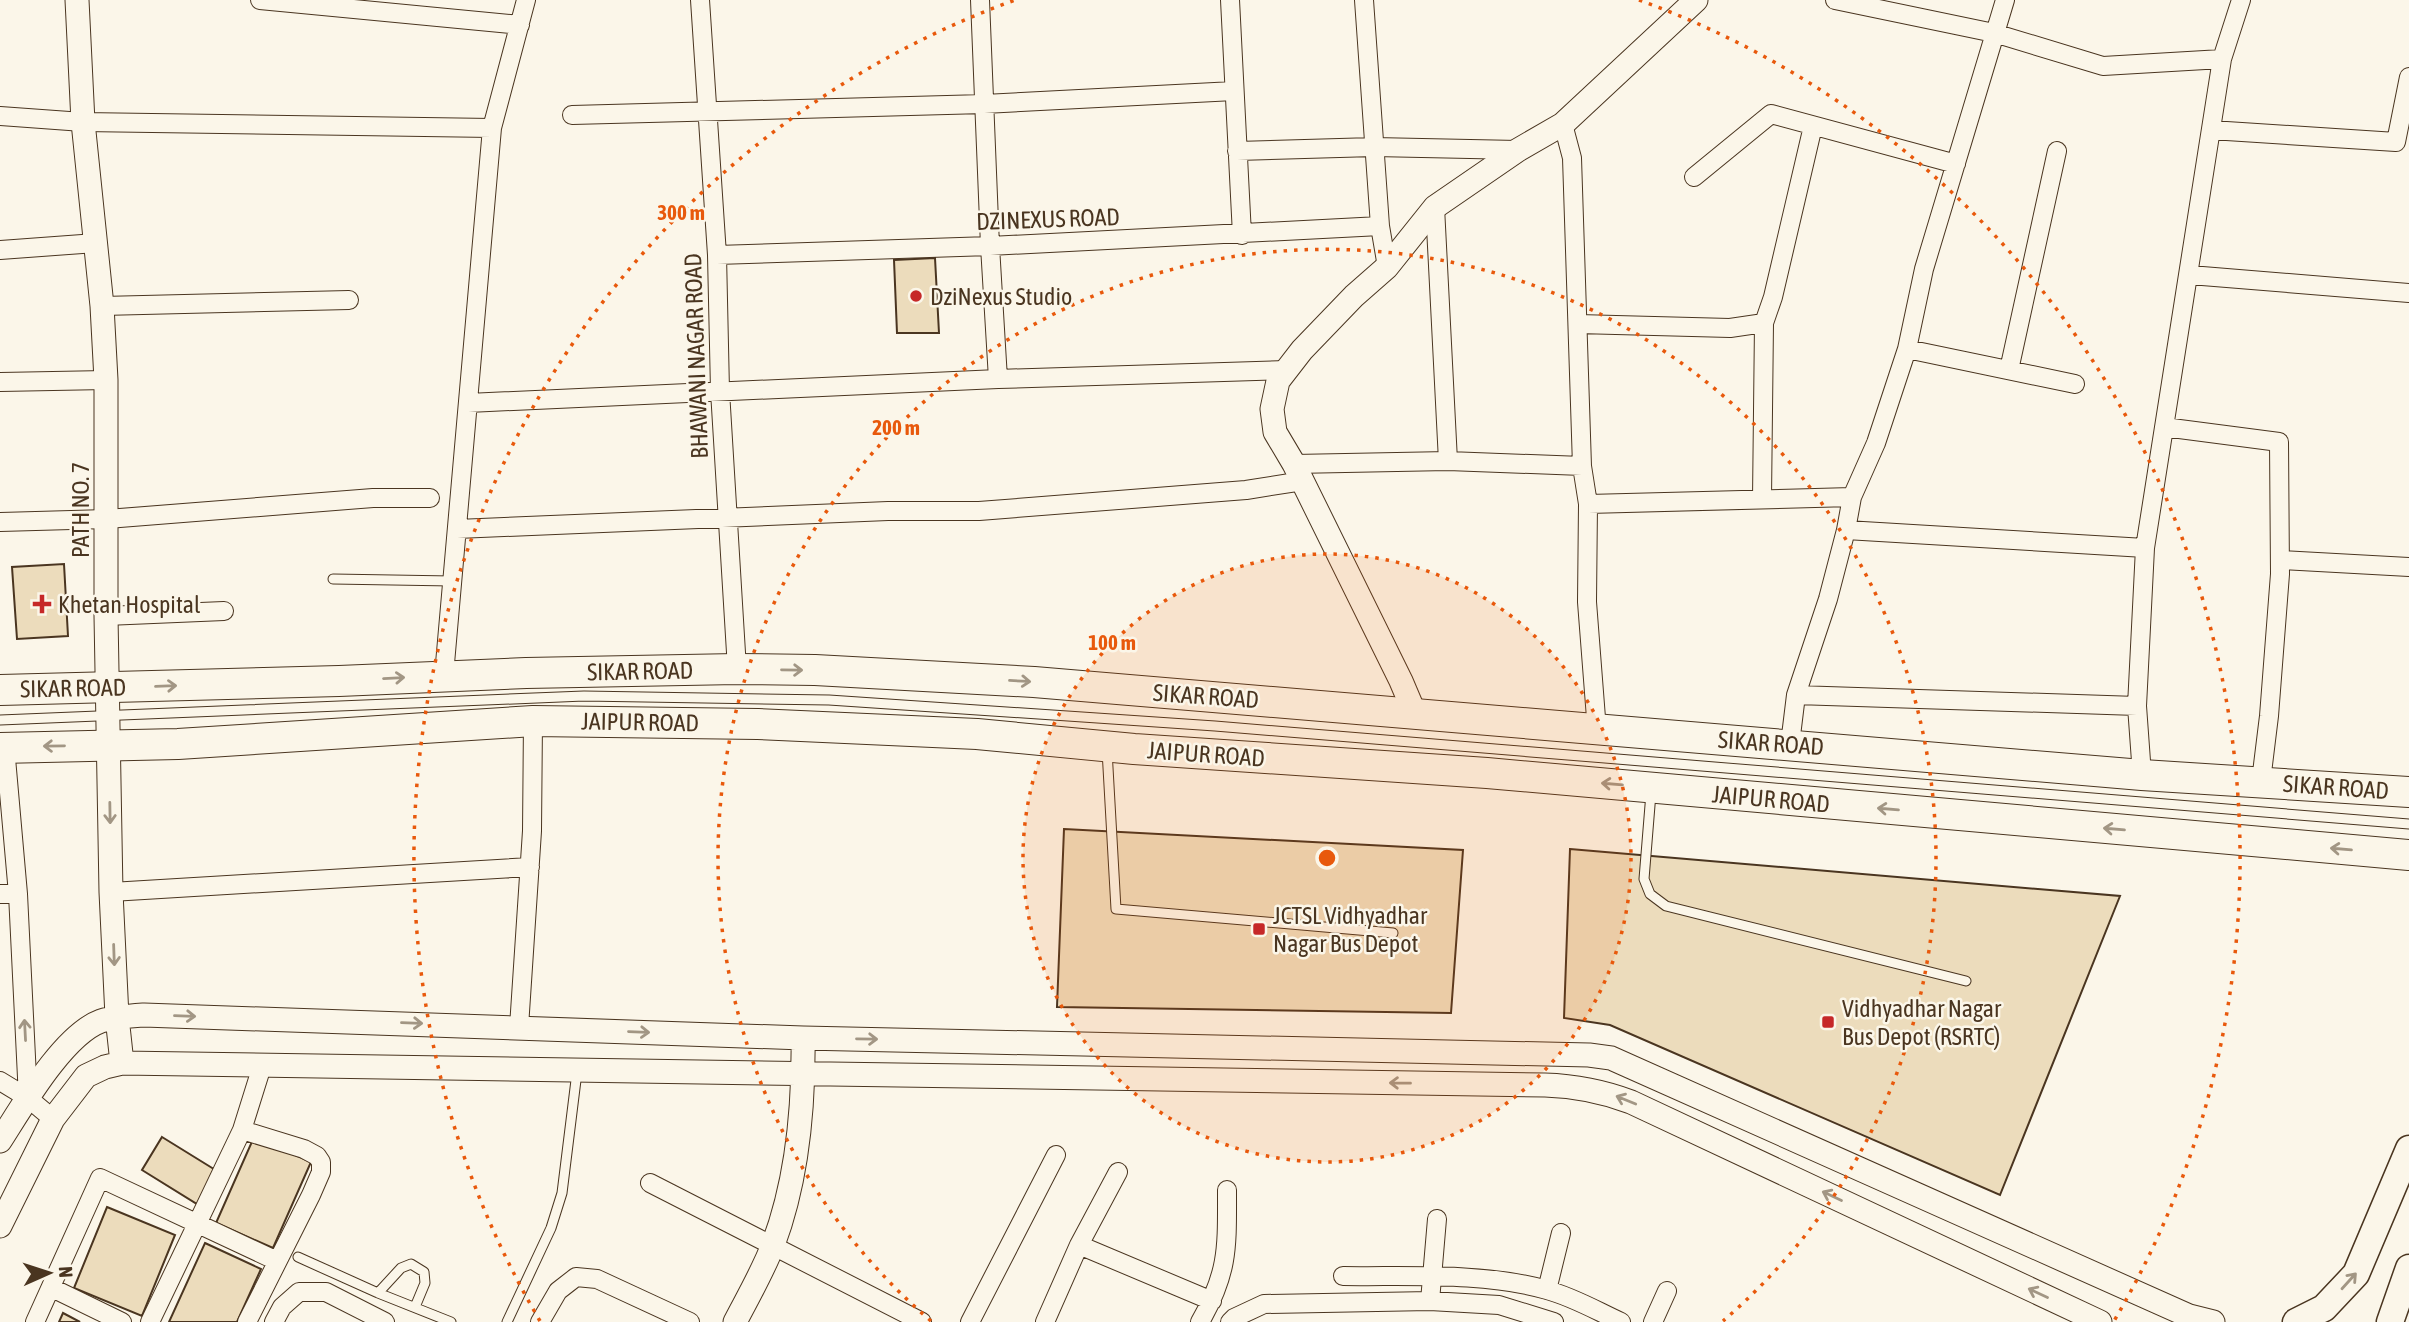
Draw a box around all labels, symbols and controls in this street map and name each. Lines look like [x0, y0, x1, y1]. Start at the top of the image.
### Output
text: 300 m [657, 200, 705, 224]
street label: DZINEXUS ROAD [976, 203, 1120, 235]
street label: BHAWANI NAGAR ROAD [679, 253, 713, 459]
place label: DziNexus Studio [930, 283, 1072, 310]
marker: DziNexus Studio [908, 288, 924, 304]
text: 200 m [872, 415, 920, 439]
street label: PATH NO. 7 [67, 462, 94, 558]
place label: Khetan Hospital [58, 591, 201, 618]
marker: Khetan Hospital [32, 594, 52, 614]
text: 100 m [1088, 630, 1136, 654]
street label: SIKAR ROAD [587, 657, 693, 685]
one-way arrow [781, 663, 804, 677]
one-way arrow [382, 671, 405, 684]
street label: SIKAR ROAD [20, 674, 126, 702]
one-way arrow [1008, 675, 1031, 688]
one-way arrow [154, 679, 177, 693]
street label: SIKAR ROAD [1152, 679, 1260, 713]
street label: JAIPUR ROAD [581, 707, 699, 737]
street label: SIKAR ROAD [1717, 726, 1825, 760]
street label: JAIPUR ROAD [1146, 736, 1266, 772]
one-way arrow [43, 739, 66, 753]
street label: SIKAR ROAD [2282, 770, 2390, 804]
one-way arrow [1602, 778, 1624, 791]
street label: JAIPUR ROAD [1711, 780, 1831, 818]
one-way arrow [103, 801, 117, 824]
one-way arrow [1877, 802, 1900, 815]
one-way arrow [2104, 822, 2126, 835]
one-way arrow [2330, 842, 2353, 855]
centre of rings [1315, 846, 1339, 870]
place label: JCTSL Vidhyadhar Nagar Bus Depot [1273, 902, 1428, 957]
marker: JCTSL Vidhyadhar Nagar Bus Depot [1251, 921, 1267, 937]
one-way arrow [107, 943, 120, 966]
place label: Vidhyadhar Nagar Bus Depot (RSRTC) [1842, 995, 2002, 1050]
one-way arrow [173, 1009, 196, 1023]
marker: Vidhyadhar Nagar Bus Depot (RSRTC) [1820, 1014, 1836, 1030]
one-way arrow [400, 1017, 423, 1030]
one-way arrow [18, 1019, 31, 1042]
one-way arrow [628, 1025, 651, 1038]
one-way arrow [855, 1033, 878, 1046]
one-way arrow [1389, 1076, 1412, 1090]
one-way arrow [1615, 1093, 1637, 1106]
one-way arrow [1822, 1189, 1843, 1202]
north arrow [14, 1238, 84, 1308]
text: N [55, 1266, 77, 1278]
one-way arrow [2341, 1272, 2357, 1290]
one-way arrow [2028, 1286, 2049, 1299]

